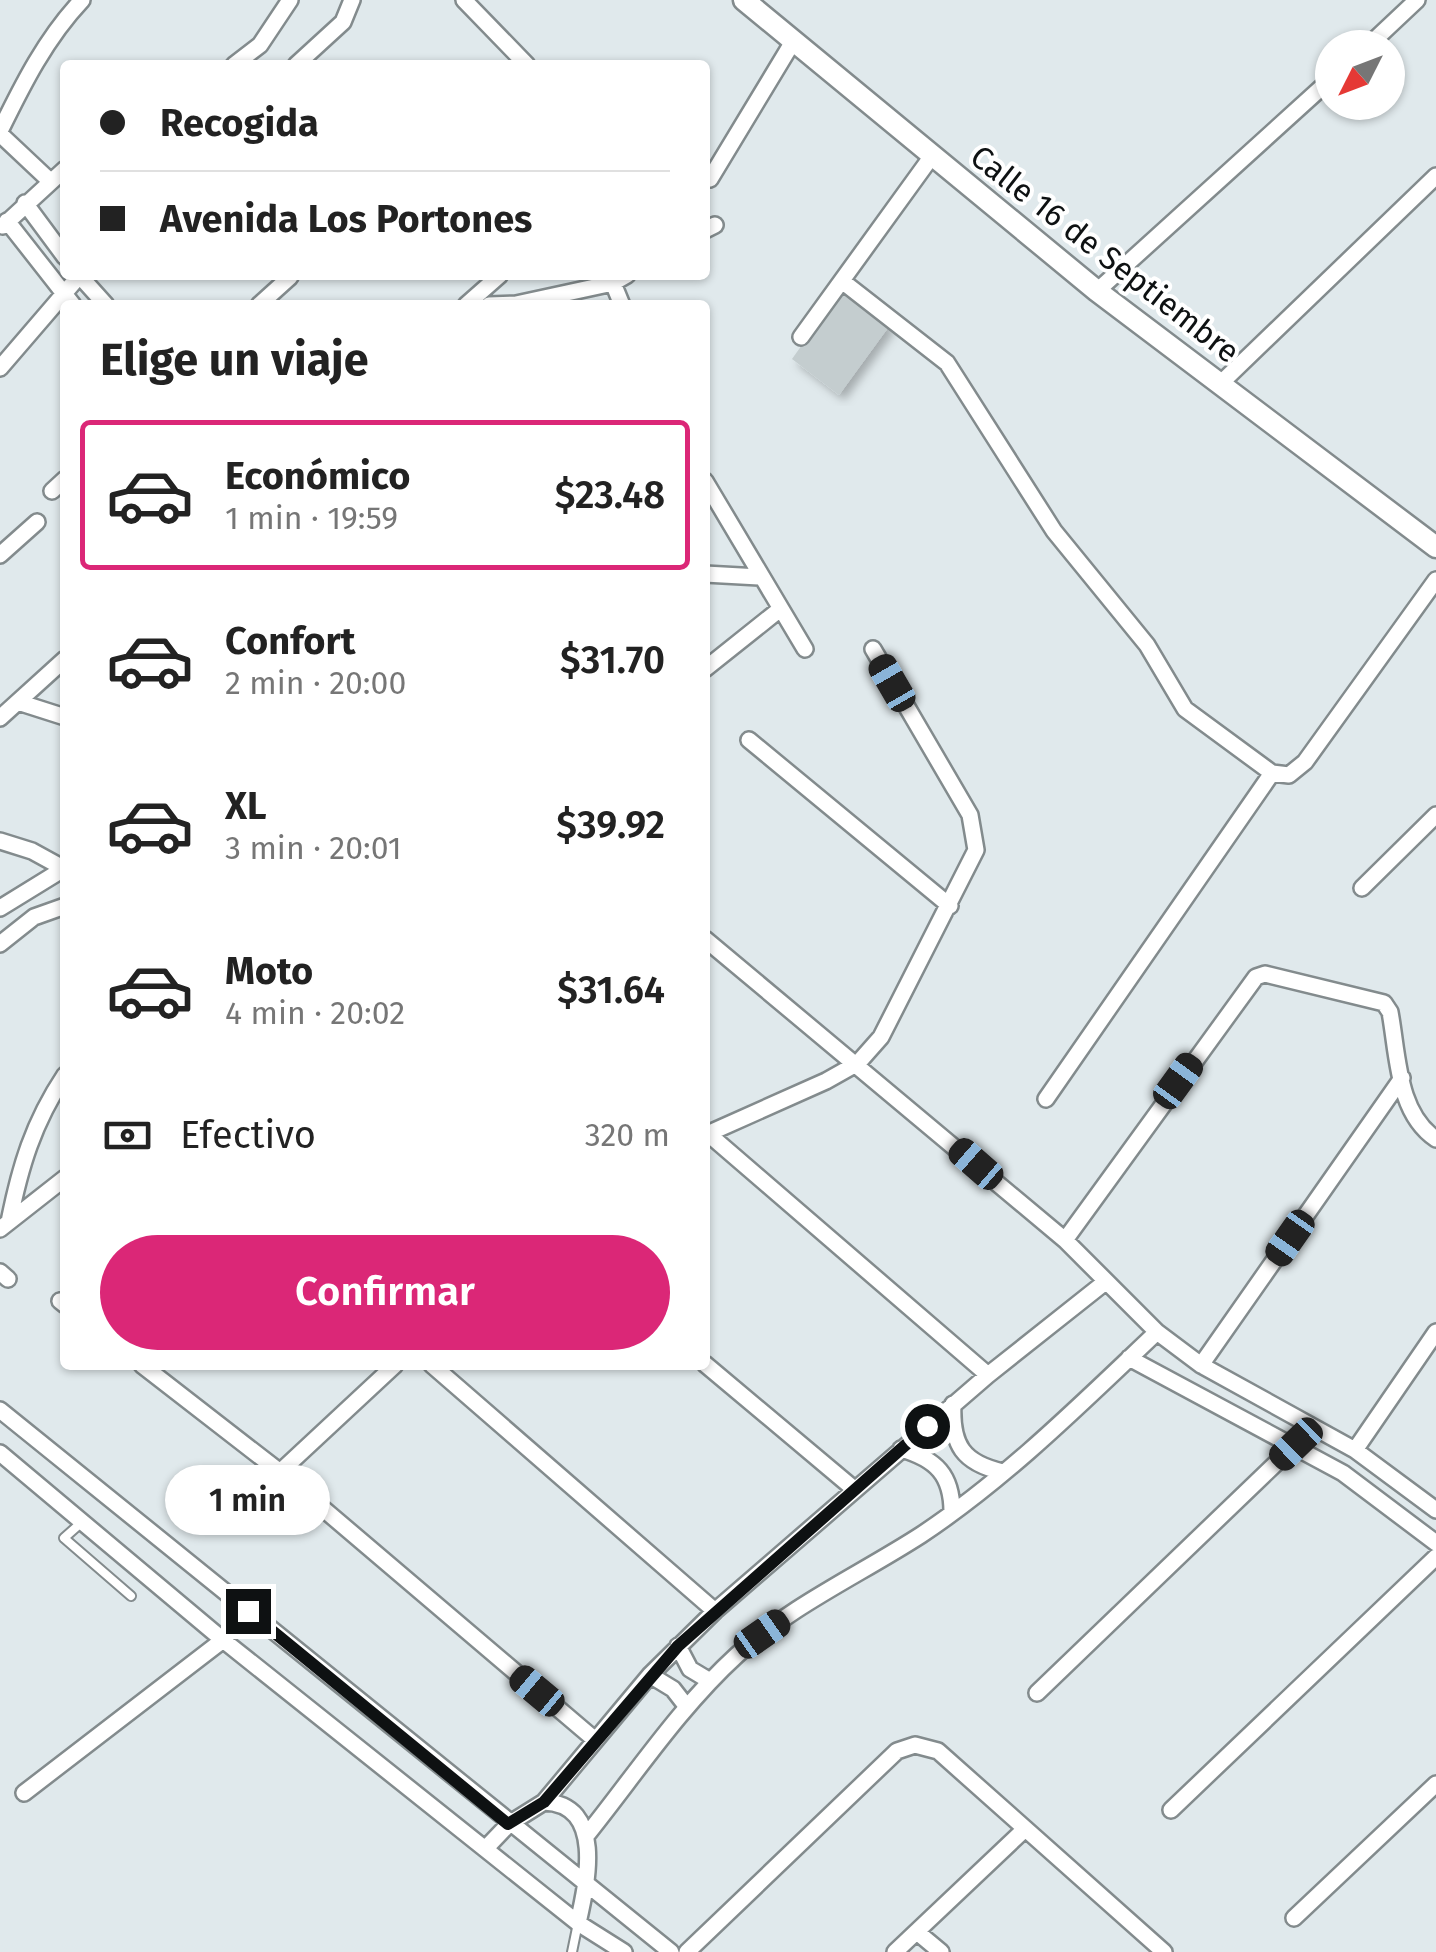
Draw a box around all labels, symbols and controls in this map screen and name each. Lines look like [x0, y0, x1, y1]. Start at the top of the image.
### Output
north arrow [1315, 30, 1405, 120]
map controls [1315, 30, 1405, 120]
text: Recogida [160, 100, 319, 146]
street label: Calle 16 de Septiembre [963, 137, 1247, 371]
text: Avenida Los Portones [160, 196, 532, 242]
text: Elige un viaje [100, 333, 368, 387]
icon: car [105, 450, 195, 540]
text: Económico [225, 453, 410, 499]
text: $23.48 [555, 472, 665, 518]
text: 1 min · 19:59 [225, 499, 398, 537]
icon: car [105, 615, 195, 705]
text: Confort [225, 618, 355, 664]
text: $31.70 [560, 637, 665, 683]
car [864, 650, 920, 716]
text: 2 min · 20:00 [225, 664, 406, 702]
icon: car [105, 780, 195, 870]
text: XL [225, 783, 267, 829]
text: $39.92 [556, 802, 665, 848]
text: 3 min · 20:01 [225, 829, 402, 867]
icon: car [105, 945, 195, 1035]
text: Moto [225, 948, 313, 994]
text: $31.64 [557, 967, 665, 1013]
text: 4 min · 20:02 [225, 994, 405, 1032]
car [1148, 1048, 1208, 1114]
icon: cash [100, 1108, 155, 1163]
text: Efectivo [180, 1112, 316, 1158]
text: 320 m [585, 1116, 670, 1154]
car [944, 1133, 1008, 1195]
car [1261, 1205, 1319, 1271]
button: Confirmar [100, 1235, 670, 1350]
route start [905, 1404, 950, 1449]
car [1264, 1412, 1328, 1476]
callout: 1 min [166, 1466, 330, 1536]
text: 1 min [209, 1481, 286, 1519]
route end [226, 1589, 271, 1634]
car [729, 1605, 795, 1663]
car [504, 1660, 570, 1722]

